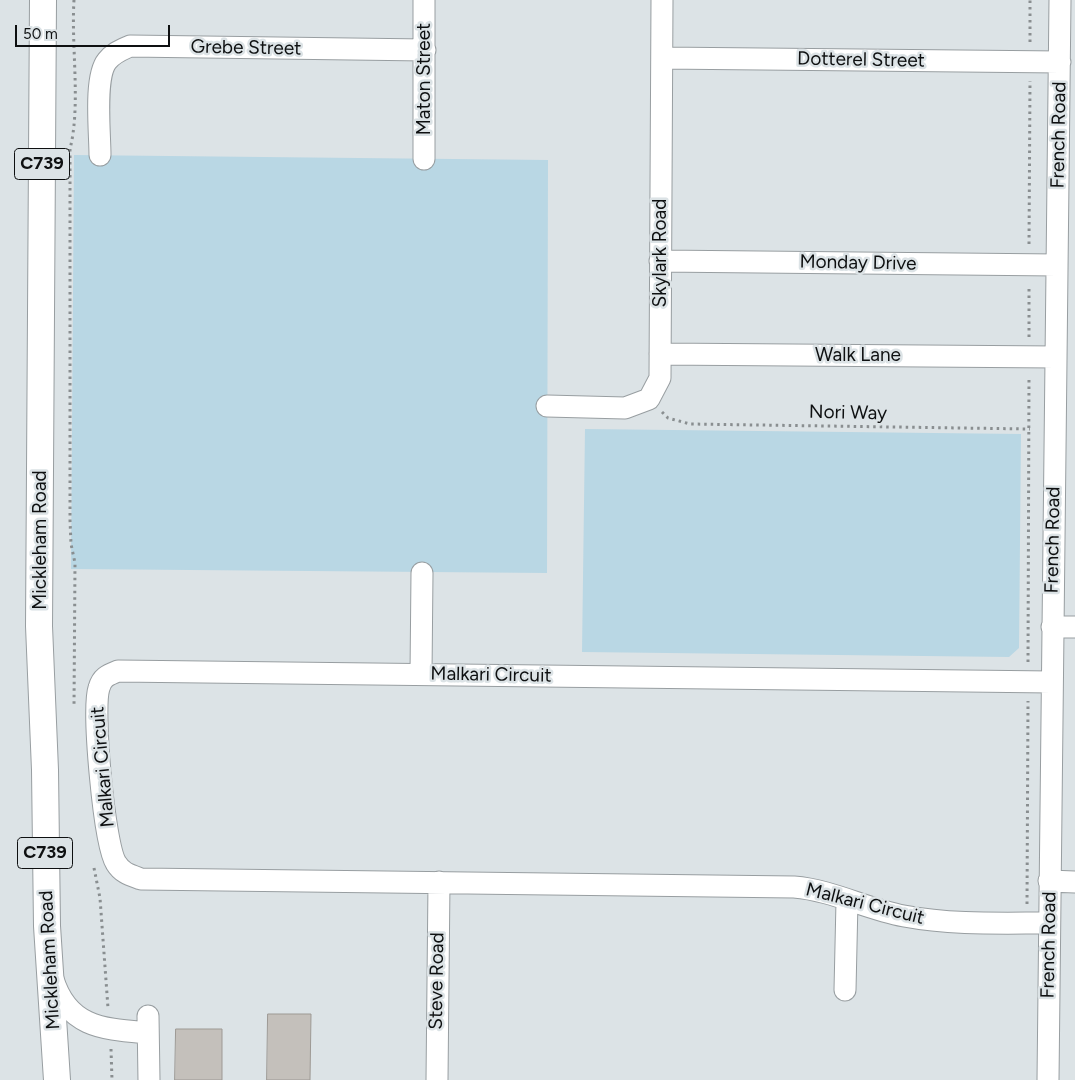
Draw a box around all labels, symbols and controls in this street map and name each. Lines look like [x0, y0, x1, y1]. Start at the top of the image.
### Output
scale bar [18, 15, 172, 47]
street label: Maton Street [413, 23, 435, 135]
text: 50 m [23, 25, 58, 43]
street label: Grebe Street [190, 36, 302, 60]
street label: Dotterel Street [797, 47, 925, 73]
street label: French Road [1047, 81, 1071, 189]
road number: C739 [15, 148, 70, 180]
street label: Skylark Road [649, 199, 671, 307]
street label: Monday Drive [799, 251, 917, 275]
street label: Walk Lane [815, 344, 901, 366]
street label: Nori Way [809, 401, 887, 425]
street label: Mickleham Road [29, 470, 51, 610]
street label: French Road [1041, 486, 1065, 594]
street label: Malkari Circuit [430, 663, 552, 687]
street label: Malkari Circuit [86, 706, 120, 828]
road number: C739 [18, 838, 72, 868]
street label: Malkari Circuit [803, 878, 927, 930]
street label: Mickleham Road [35, 890, 65, 1030]
street label: French Road [1037, 891, 1061, 999]
street label: Steve Road [425, 932, 449, 1030]

